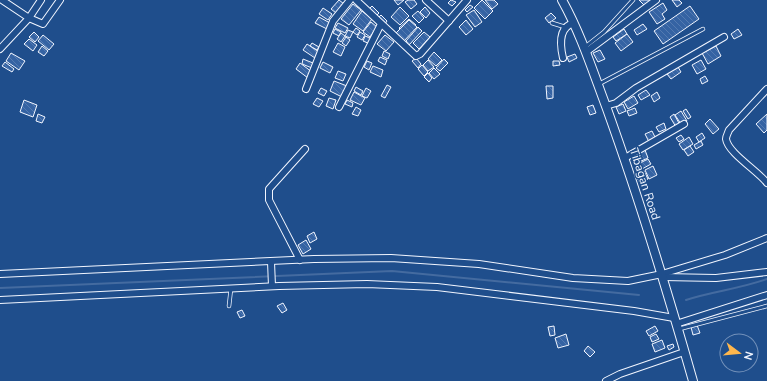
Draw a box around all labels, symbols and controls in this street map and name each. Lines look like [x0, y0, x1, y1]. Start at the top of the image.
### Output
street label: Tibagan Road [626, 146, 664, 222]
north arrow [719, 333, 759, 373]
text: N [740, 350, 756, 362]

